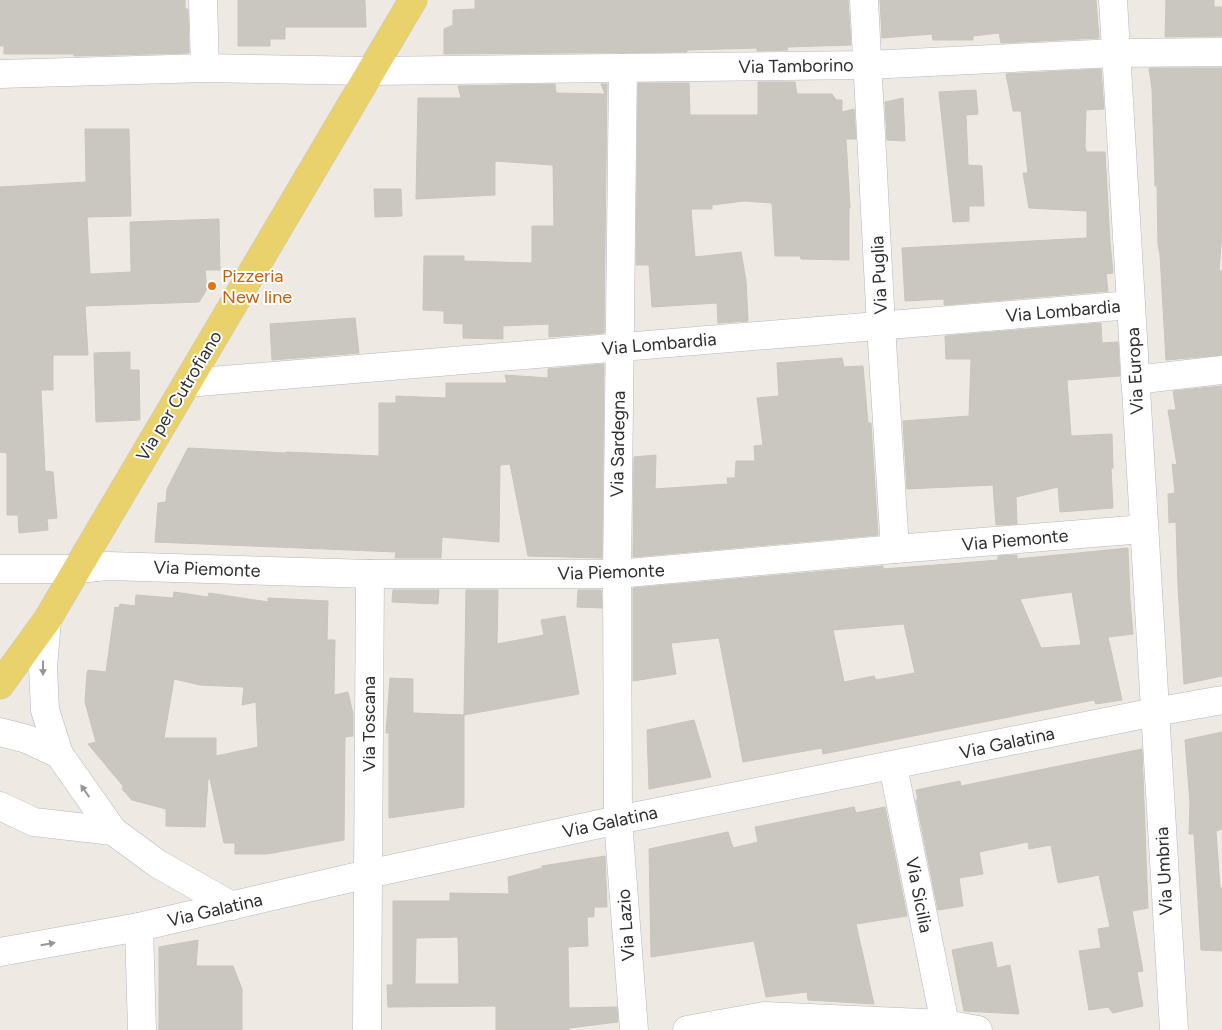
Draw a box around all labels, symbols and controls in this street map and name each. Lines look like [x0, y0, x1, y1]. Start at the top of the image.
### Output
street label: Via Tamborino [738, 54, 854, 78]
street label: Via Puglia [866, 235, 892, 315]
place label: Pizzeria New line [222, 265, 292, 308]
marker: Pizzeria New line [206, 280, 218, 292]
street label: Via Lombardia [1005, 295, 1121, 327]
street label: Via per Cutrofiano [131, 327, 227, 465]
street label: Via Europa [1122, 327, 1148, 415]
street label: Via Lombardia [601, 328, 717, 360]
street label: Via Sardegna [606, 390, 630, 498]
street label: Via Piemonte [961, 524, 1069, 556]
street label: Via Piemonte [153, 556, 261, 582]
street label: Via Piemonte [557, 559, 665, 585]
one-way arrow [39, 660, 47, 676]
street label: Via Toscana [358, 676, 380, 772]
street label: Via Galatina [958, 722, 1056, 764]
one-way arrow [80, 785, 90, 798]
street label: Via Galatina [561, 801, 659, 843]
street label: Via Umbria [1151, 826, 1177, 916]
street label: Via Sicilia [901, 855, 937, 935]
street label: Via Galatina [166, 888, 264, 932]
street label: Via Lazio [613, 888, 639, 962]
one-way arrow [40, 939, 56, 947]

